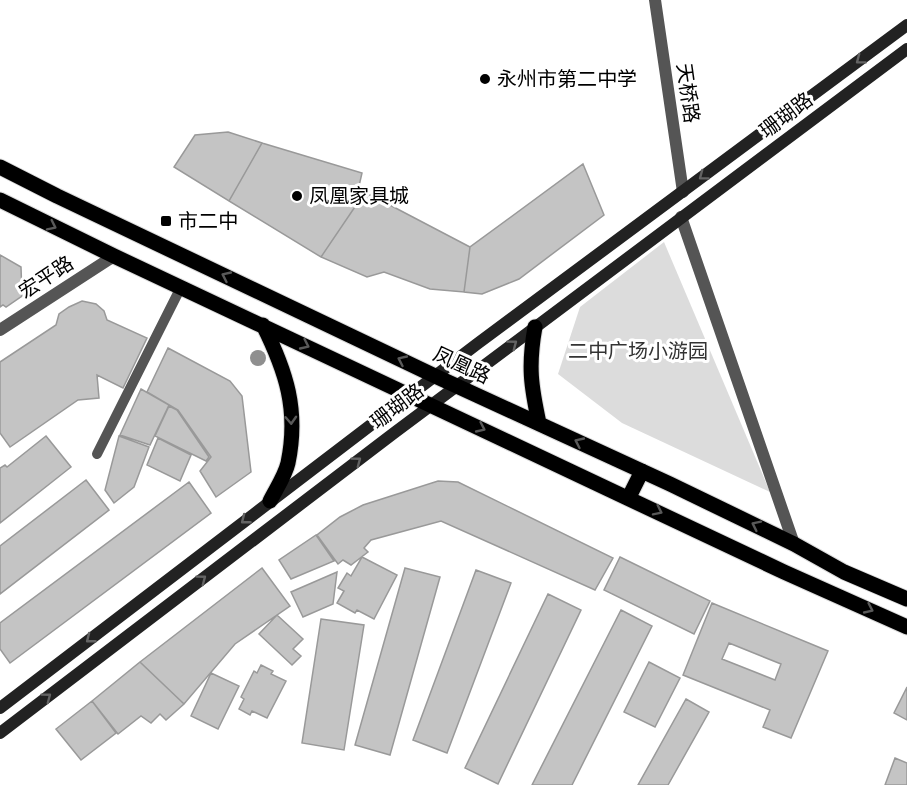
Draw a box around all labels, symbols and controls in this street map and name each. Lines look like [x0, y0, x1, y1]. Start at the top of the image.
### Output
one-way arrow [856, 53, 867, 64]
street label: 天桥路 [672, 61, 705, 124]
place label: 永州市第二中学 [497, 66, 637, 91]
marker: 永州市第二中学 [478, 72, 492, 86]
street label: 珊瑚路 [754, 87, 817, 143]
one-way arrow [699, 169, 710, 180]
place label: 凤凰家具城 [309, 183, 409, 208]
marker: 凤凰家具城 [290, 189, 304, 203]
place label: 市二中 [178, 208, 238, 233]
marker: 市二中 [159, 214, 173, 228]
one-way arrow [46, 218, 57, 230]
street label: 宏平路 [14, 250, 78, 303]
one-way arrow [222, 272, 233, 284]
one-way arrow [298, 337, 309, 349]
park label: 二中广场小游园 [568, 338, 708, 363]
one-way arrow [506, 340, 517, 351]
street label: 凤凰路 [430, 341, 495, 389]
one-way arrow [398, 356, 409, 368]
street label: 珊瑚路 [365, 378, 428, 434]
one-way arrow [285, 416, 298, 425]
one-way arrow [475, 420, 486, 432]
one-way arrow [575, 437, 586, 449]
one-way arrow [350, 457, 361, 468]
one-way arrow [651, 503, 662, 515]
one-way arrow [240, 513, 251, 524]
one-way arrow [751, 521, 762, 532]
one-way arrow [195, 576, 206, 587]
one-way arrow [863, 602, 874, 614]
one-way arrow [86, 631, 97, 642]
one-way arrow [40, 694, 51, 705]

